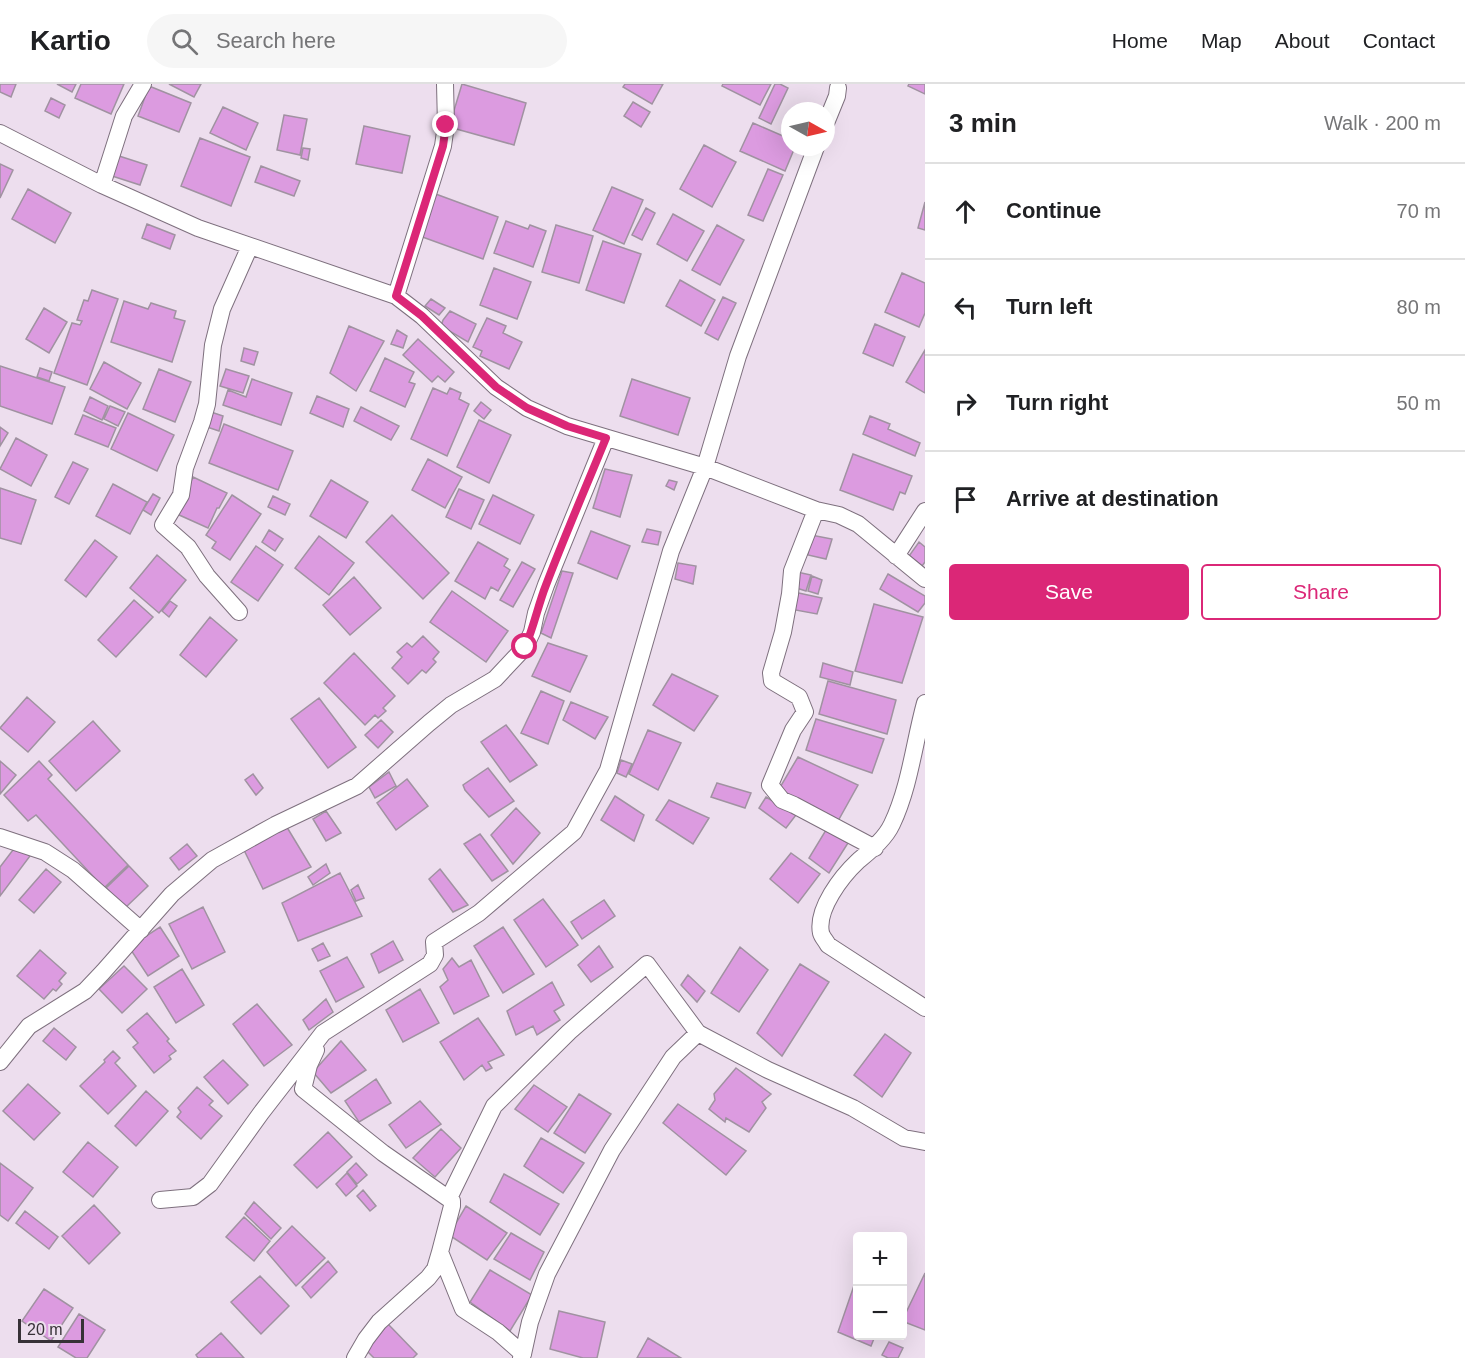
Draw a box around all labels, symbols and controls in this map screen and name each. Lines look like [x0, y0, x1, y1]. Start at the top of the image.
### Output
search box [147, 14, 567, 68]
text: Kartio [30, 25, 111, 56]
icon: search [168, 25, 201, 58]
text: Search here [216, 28, 336, 53]
text: Home [1112, 29, 1168, 52]
text: Map [1201, 29, 1242, 52]
text: About [1275, 29, 1330, 52]
text: Contact [1363, 29, 1435, 52]
north arrow [781, 102, 835, 156]
text: 3 min [949, 108, 1017, 138]
route end [432, 111, 458, 137]
text: Walk · 200 m [1324, 112, 1441, 134]
icon: ahead [949, 195, 982, 228]
text: Continue [1006, 198, 1101, 223]
text: 70 m [1397, 200, 1441, 222]
icon: left [949, 291, 982, 324]
text: Turn left [1006, 294, 1092, 319]
text: 80 m [1397, 296, 1441, 318]
icon: right [949, 387, 982, 420]
text: Turn right [1006, 390, 1108, 415]
text: 50 m [1397, 392, 1441, 414]
icon: arrive [949, 483, 982, 516]
text: Arrive at destination [1006, 486, 1219, 511]
button: Save [949, 564, 1189, 620]
button: Share [1201, 564, 1441, 620]
route start [511, 633, 537, 659]
map controls [853, 1232, 907, 1340]
button: + [853, 1232, 907, 1286]
button: − [853, 1286, 907, 1340]
scale bar [18, 1316, 84, 1344]
text: 20 m [27, 1321, 63, 1338]

